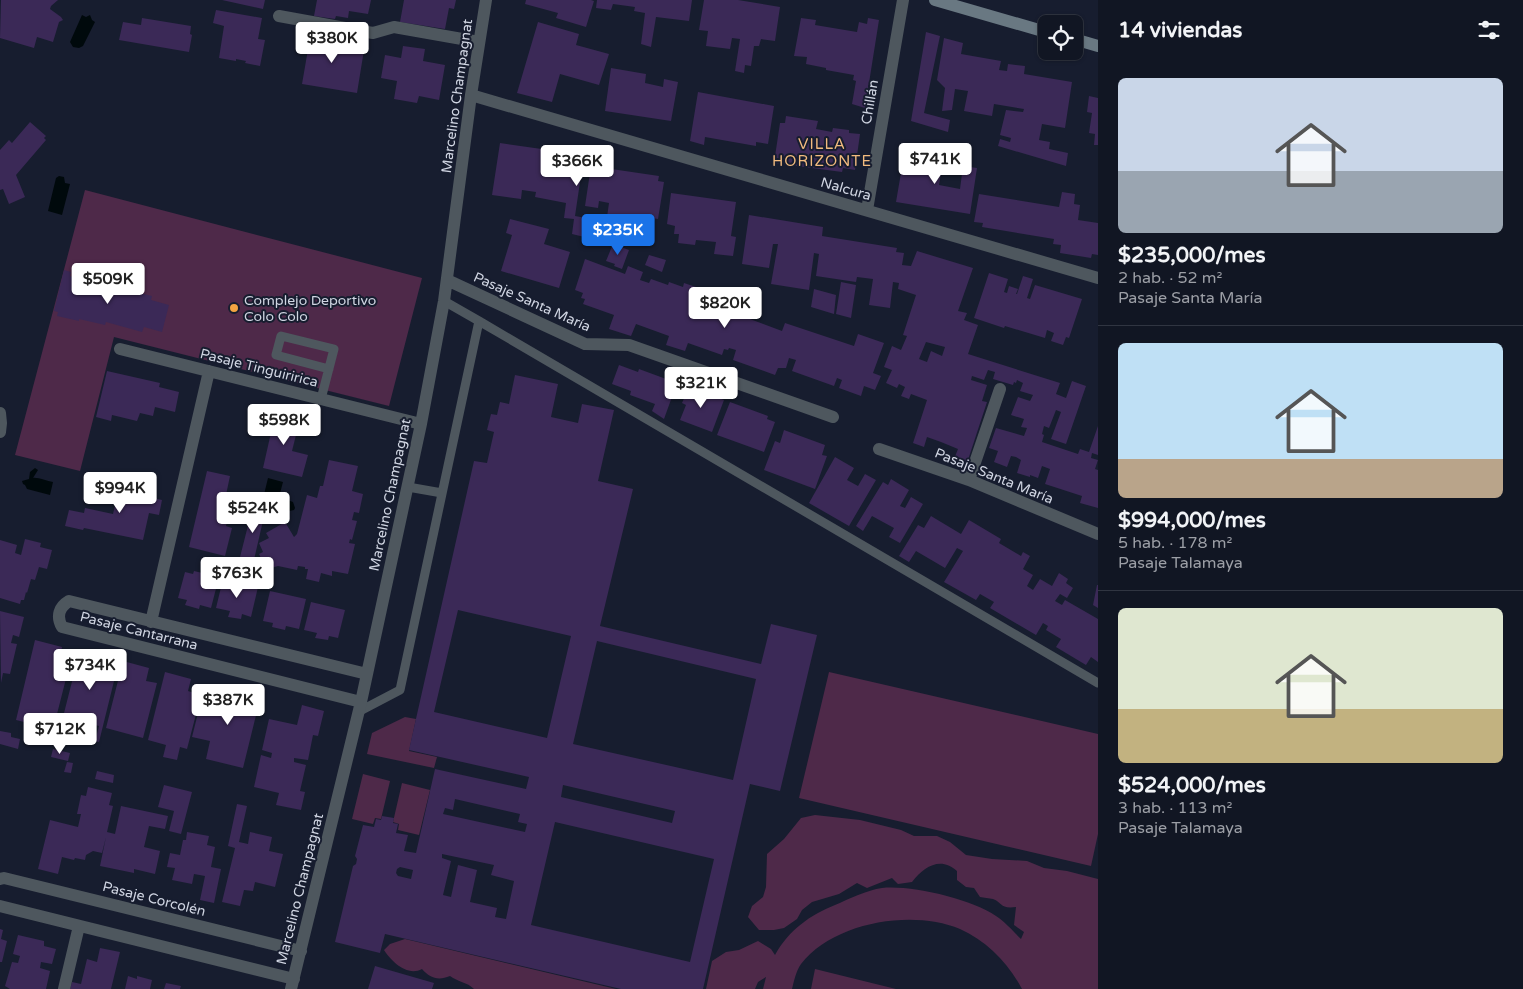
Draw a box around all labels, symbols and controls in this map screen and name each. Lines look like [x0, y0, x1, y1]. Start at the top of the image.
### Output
map controls [1038, 15, 1083, 60]
button: locate [1038, 15, 1083, 60]
icon: filters [1475, 16, 1503, 44]
street label: Marcelino Champagnat [438, 17, 476, 174]
text: 14 viviendas [1118, 18, 1242, 43]
pin: $380K [297, 22, 367, 64]
text: $380K [307, 28, 357, 48]
street label: Chillán [858, 78, 882, 126]
icon: home [1266, 110, 1356, 200]
district label: VILLA HORIZONTE [772, 135, 872, 170]
pin: $741K [900, 142, 970, 185]
pin: $366K [542, 144, 612, 187]
text: $741K [910, 149, 960, 169]
text: $366K [552, 151, 602, 171]
street label: Nalcura [819, 174, 873, 204]
pin: $235K [583, 214, 653, 256]
text: $235K [593, 220, 643, 240]
text: $235,000/mes [1118, 243, 1266, 268]
pin: $509K [73, 262, 143, 305]
text: 2 hab. · 52 m² [1118, 268, 1222, 288]
text: $509K [83, 269, 133, 289]
street label: Pasaje Santa María [471, 269, 593, 335]
pin: $820K [690, 286, 760, 329]
text: Pasaje Santa María [1118, 288, 1263, 308]
place label: Complejo Deportivo Colo Colo [244, 292, 376, 325]
text: $820K [700, 293, 750, 313]
marker: Complejo Deportivo Colo Colo [228, 302, 240, 314]
street label: Pasaje Tinguiririca [198, 345, 320, 391]
pin: $321K [666, 366, 736, 409]
text: $321K [676, 373, 726, 393]
icon: home [1266, 376, 1356, 466]
pin: $598K [249, 404, 319, 446]
text: $598K [259, 410, 309, 430]
street label: Marcelino Champagnat [366, 416, 415, 573]
street label: Pasaje Santa María [932, 444, 1056, 508]
pin: $994K [85, 472, 155, 514]
text: $994K [95, 478, 145, 498]
pin: $524K [218, 492, 288, 534]
text: $524K [228, 498, 278, 518]
text: $994,000/mes [1118, 508, 1266, 533]
text: 5 hab. · 178 m² [1118, 533, 1232, 553]
text: Pasaje Talamaya [1118, 553, 1243, 573]
pin: $763K [202, 556, 272, 599]
text: $763K [212, 563, 262, 583]
street label: Pasaje Cantarrana [78, 608, 200, 654]
icon: home [1266, 641, 1356, 731]
pin: $734K [55, 648, 125, 691]
text: $734K [65, 655, 115, 675]
pin: $387K [193, 684, 263, 726]
text: $387K [203, 690, 253, 710]
pin: $712K [25, 712, 95, 755]
text: $712K [35, 719, 85, 739]
text: $524,000/mes [1118, 773, 1266, 798]
text: 3 hab. · 113 m² [1118, 798, 1232, 818]
street label: Marcelino Champagnat [273, 811, 327, 967]
text: Pasaje Talamaya [1118, 818, 1243, 838]
street label: Pasaje Corcolén [101, 878, 207, 920]

